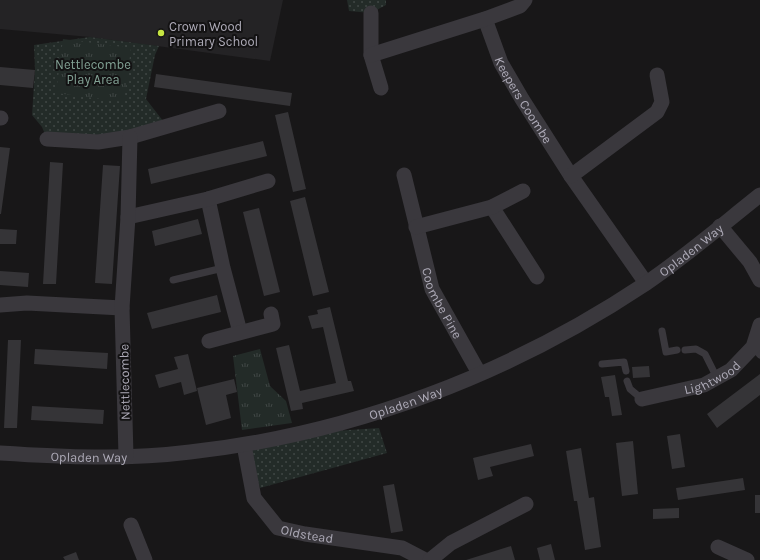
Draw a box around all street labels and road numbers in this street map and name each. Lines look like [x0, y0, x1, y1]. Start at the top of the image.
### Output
street label: Keepers Coombe [491, 55, 555, 147]
street label: Opladen Way [656, 221, 726, 280]
street label: Coombe Pine [419, 266, 465, 341]
street label: Nettlecombe [116, 344, 133, 420]
street label: Lightwood [683, 358, 744, 397]
street label: Opladen Way [367, 383, 445, 423]
street label: Opladen Way [50, 449, 127, 465]
street label: Oldstead [279, 522, 334, 546]

